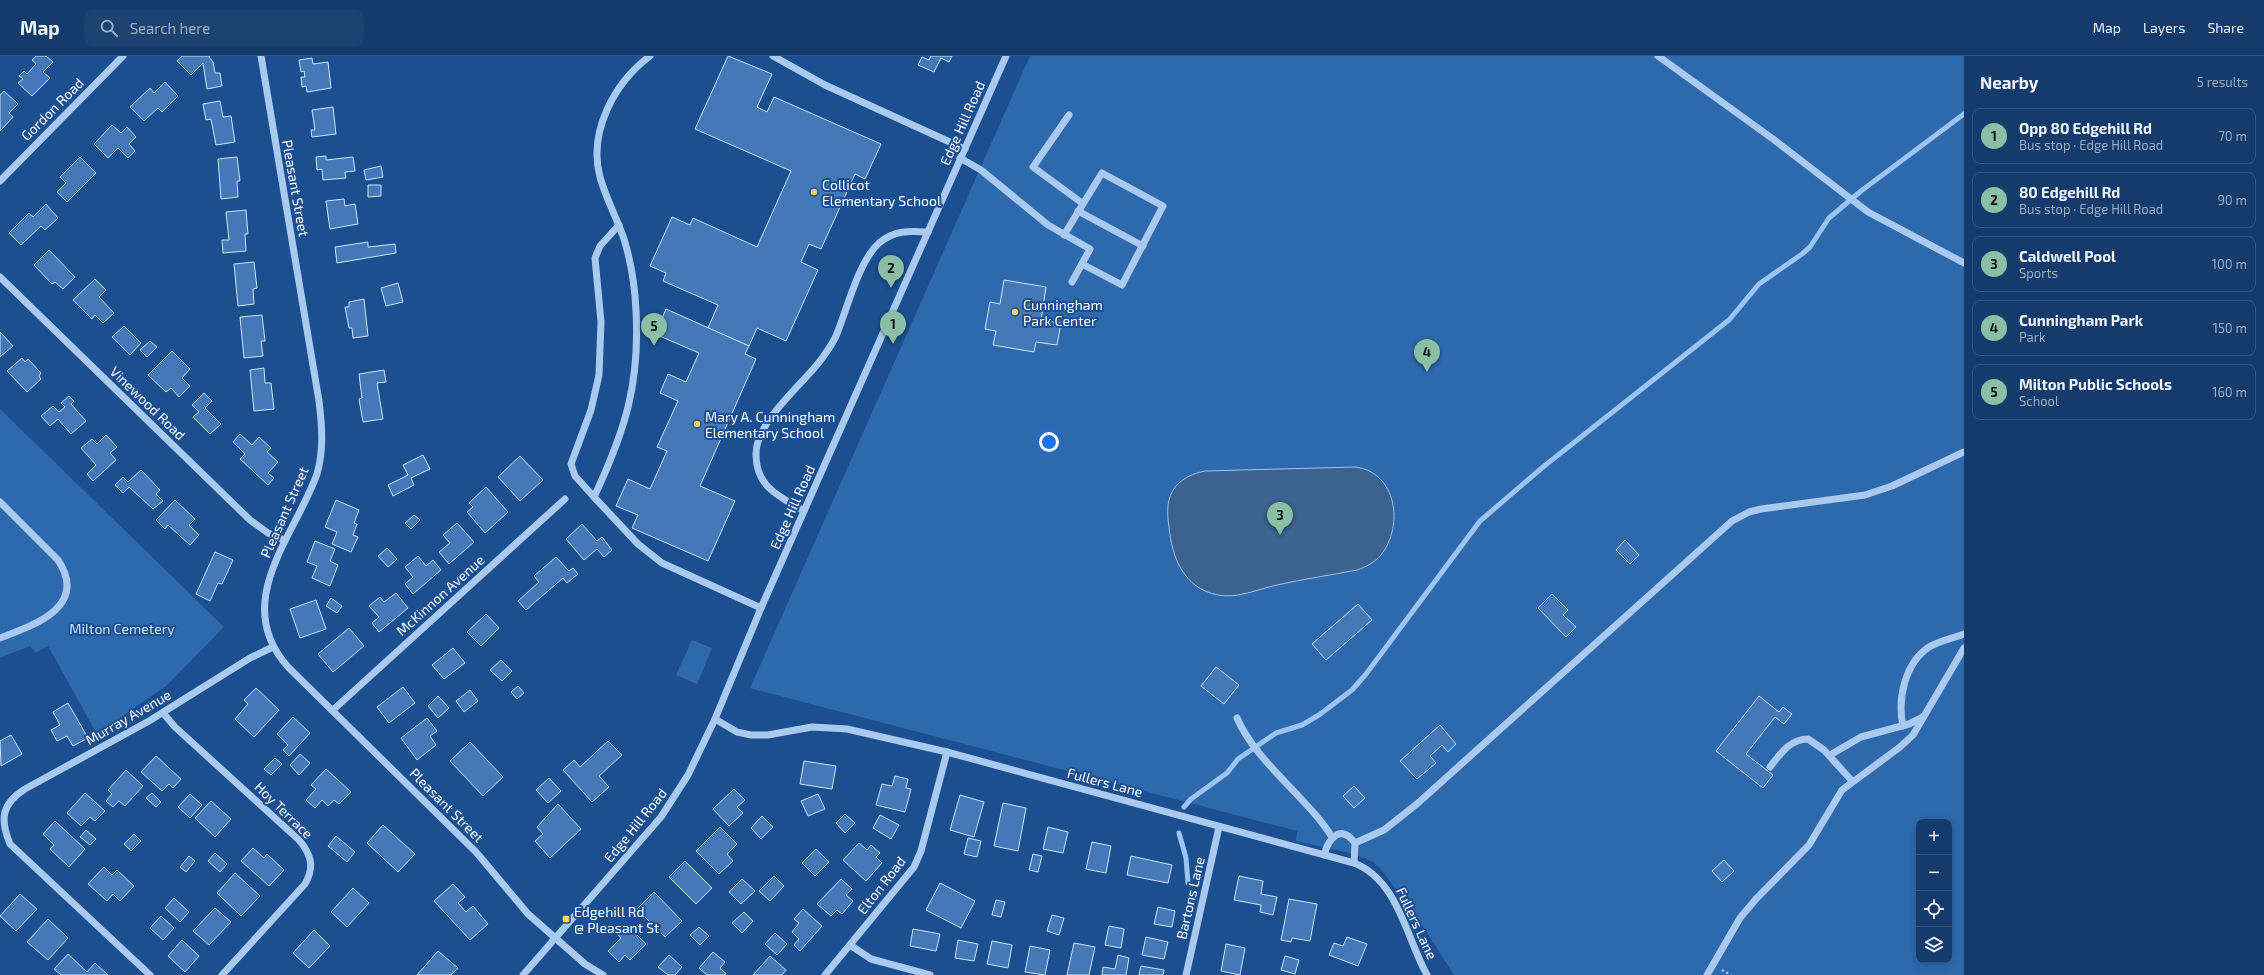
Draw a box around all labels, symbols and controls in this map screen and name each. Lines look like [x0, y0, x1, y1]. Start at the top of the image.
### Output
search box [84, 10, 364, 46]
text: Map [20, 16, 60, 39]
icon: search [98, 17, 120, 39]
text: Search here [130, 19, 210, 37]
text: Map [2093, 19, 2121, 36]
text: Layers [2143, 19, 2185, 36]
text: Share [2207, 19, 2244, 36]
text: Nearby [1980, 72, 2038, 92]
street label: Gordon Road [17, 74, 87, 144]
text: 5 results [2197, 74, 2248, 90]
street label: Edge Hill Road [936, 78, 988, 168]
text: Opp 80 Edgehill Rd [2019, 119, 2152, 137]
text: 1 [1991, 128, 1997, 144]
text: 70 m [2218, 128, 2247, 144]
text: Bus stop · Edge Hill Road [2019, 137, 2163, 153]
street label: Pleasant Street [279, 138, 313, 238]
place label: Collicot Elementary School [822, 176, 942, 209]
text: 80 Edgehill Rd [2019, 183, 2120, 201]
marker: Collicot Elementary School [809, 187, 819, 197]
text: 2 [1990, 192, 1998, 208]
text: 90 m [2217, 192, 2247, 208]
text: Bus stop · Edge Hill Road [2019, 201, 2163, 217]
text: Caldwell Pool [2019, 247, 2116, 265]
pin: 2 [878, 255, 904, 288]
text: 3 [1990, 256, 1998, 272]
text: 100 m [2212, 256, 2247, 272]
text: Sports [2019, 265, 2058, 281]
place label: Cunningham Park Center [1023, 296, 1103, 329]
marker: Cunningham Park Center [1010, 307, 1020, 317]
pin: 1 [880, 311, 906, 344]
text: Cunningham Park [2019, 311, 2143, 329]
pin: 5 [641, 313, 667, 346]
text: 4 [1990, 320, 1998, 336]
text: 150 m [2213, 320, 2247, 336]
text: Park [2019, 329, 2046, 345]
pin: 4 [1414, 339, 1440, 372]
street label: Vinewood Road [107, 363, 189, 443]
text: Milton Public Schools [2019, 375, 2172, 393]
text: 5 [1990, 384, 1998, 400]
text: 160 m [2212, 384, 2247, 400]
text: School [2019, 393, 2059, 409]
place label: Mary A. Cunningham Elementary School [705, 408, 835, 441]
marker: Mary A. Cunningham Elementary School [692, 419, 702, 429]
your location [1039, 432, 1059, 452]
street label: Edge Hill Road [766, 462, 818, 552]
street label: Pleasant Street [256, 464, 312, 560]
pin: 3 [1267, 502, 1293, 535]
street label: McKinnon Avenue [392, 551, 488, 639]
park label: Milton Cemetery [69, 620, 175, 637]
street label: Murray Avenue [82, 686, 174, 748]
street label: Pleasant Street [406, 764, 488, 846]
street label: Fullers Lane [1065, 764, 1145, 800]
street label: Hoy Terrace [251, 778, 317, 842]
street label: Edge Hill Road [600, 785, 670, 865]
map controls [1916, 819, 1952, 963]
button: + [1916, 819, 1952, 855]
street label: Elton Road [853, 853, 909, 917]
street label: Bartons Lane [1172, 855, 1208, 941]
button: − [1916, 855, 1952, 891]
street label: Fullers Lane [1393, 884, 1441, 962]
button: locate [1916, 891, 1952, 927]
place label: Edgehill Rd @ Pleasant St [574, 903, 659, 936]
marker: Edgehill Rd @ Pleasant St [561, 914, 571, 924]
button: layers [1916, 927, 1952, 963]

